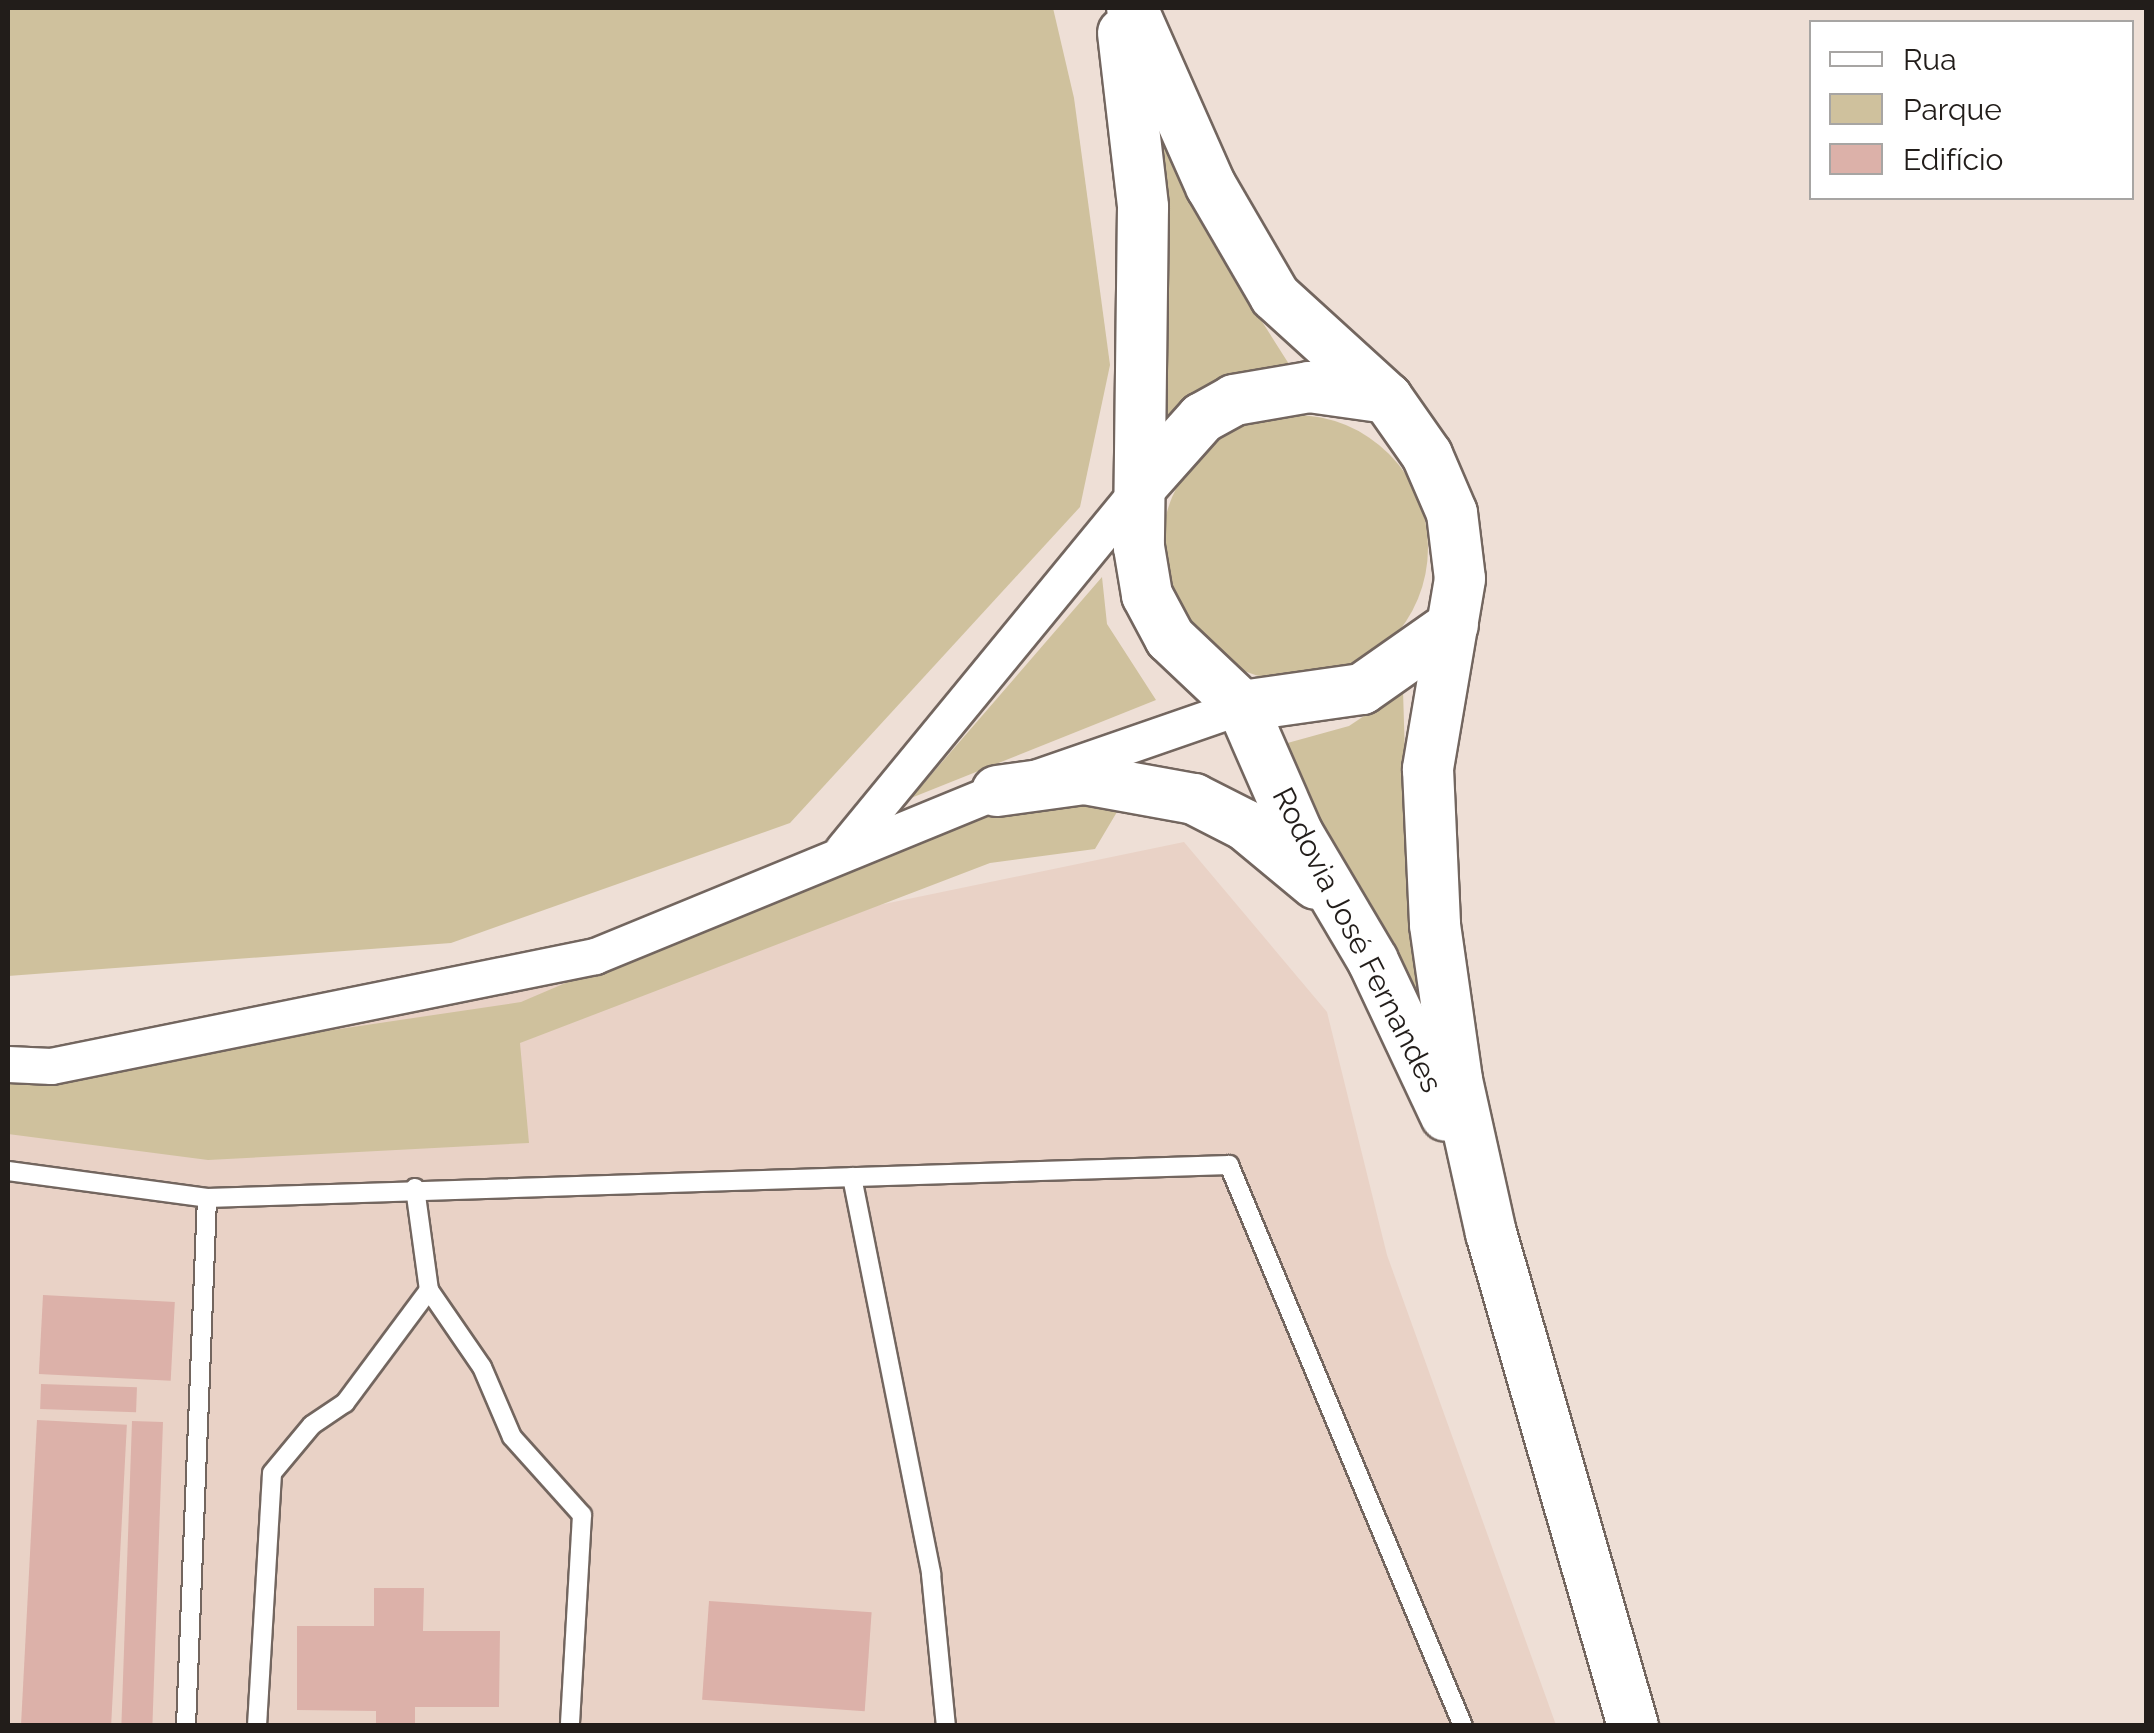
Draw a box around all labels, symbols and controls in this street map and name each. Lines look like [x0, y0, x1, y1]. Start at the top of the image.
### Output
legend [1809, 20, 2134, 200]
text: Rua [1903, 42, 1957, 77]
text: Parque [1903, 92, 2002, 127]
text: Edifício [1903, 142, 2003, 177]
street label: Rodovia José Fernandes [1264, 781, 1450, 1099]

